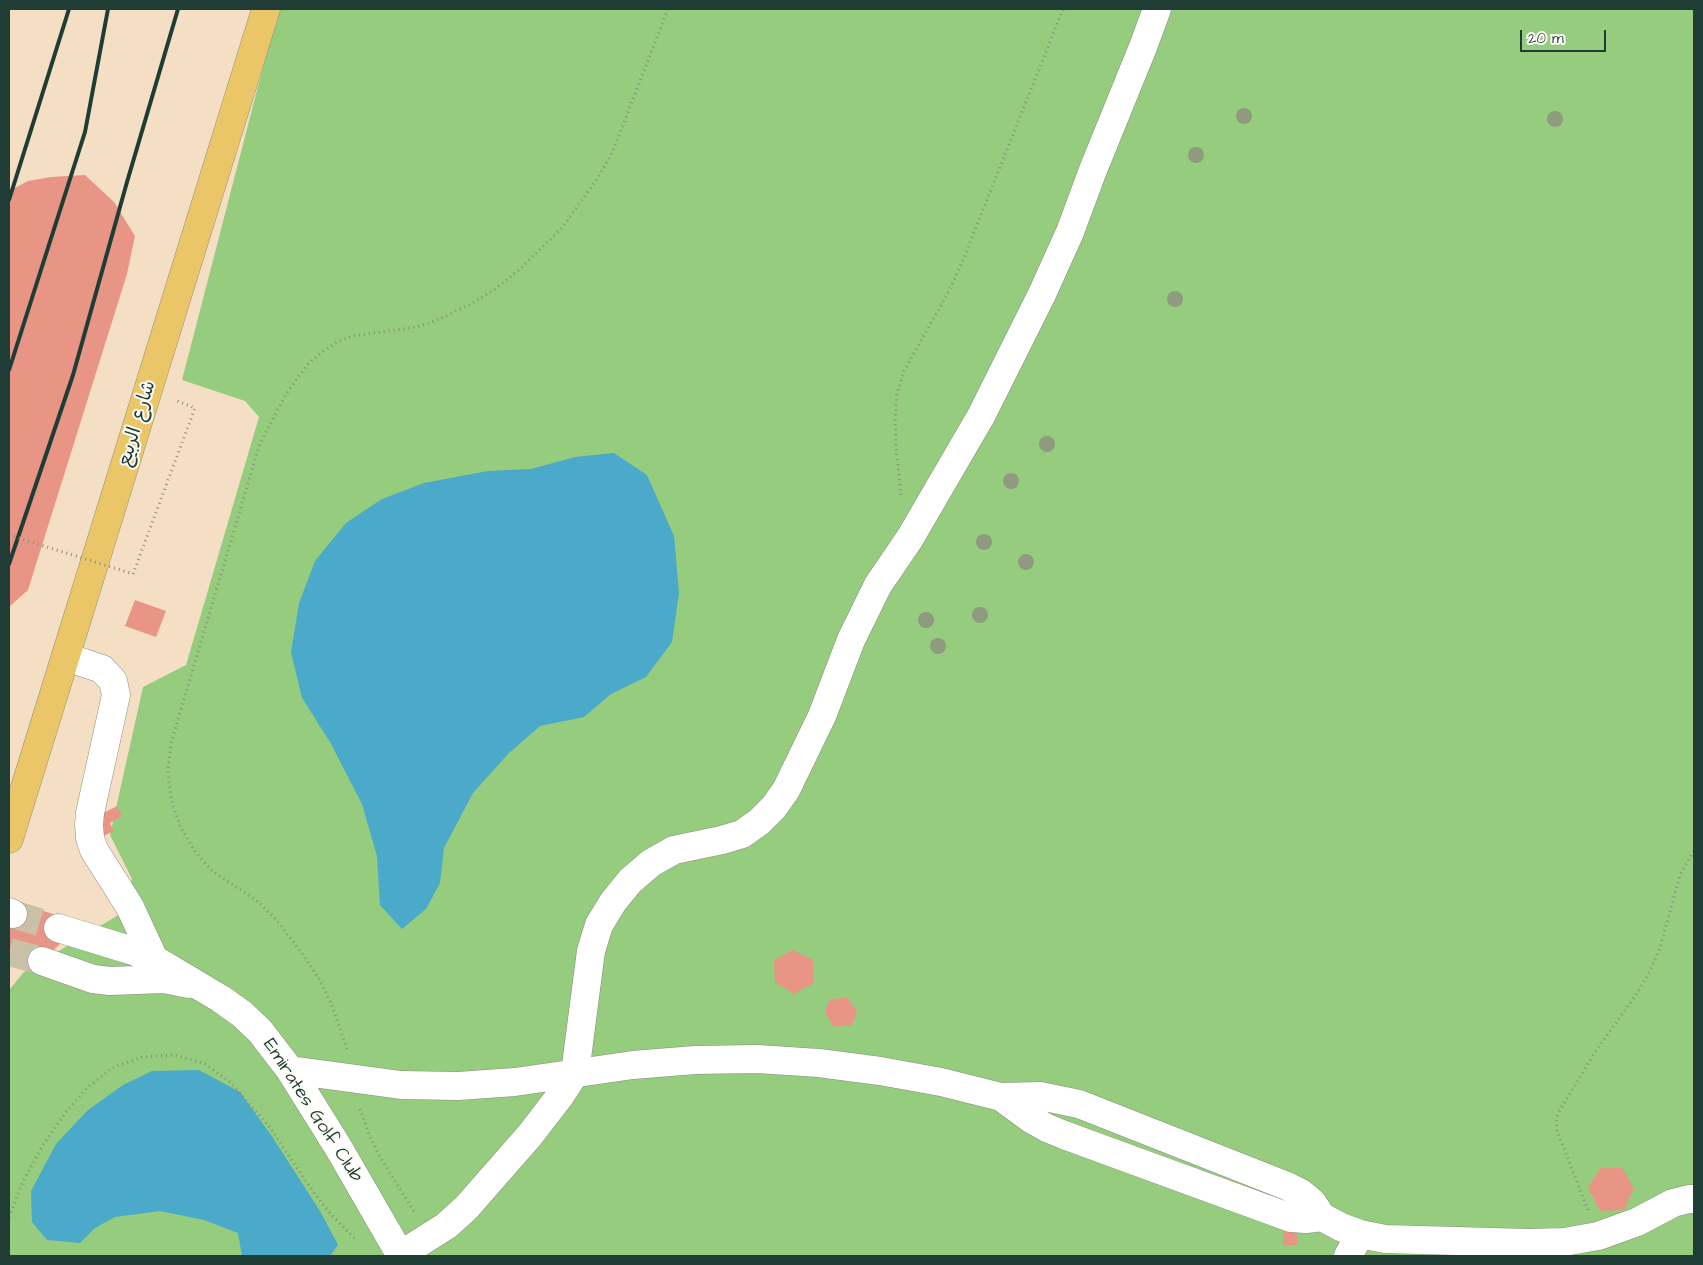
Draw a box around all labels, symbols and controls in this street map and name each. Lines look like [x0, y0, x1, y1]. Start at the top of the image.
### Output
scale bar [1523, 20, 1609, 52]
text: 20 m [1528, 28, 1564, 49]
street label: شارع الربيع [114, 378, 162, 470]
street label: Emirates Golf Club [257, 1035, 367, 1187]

